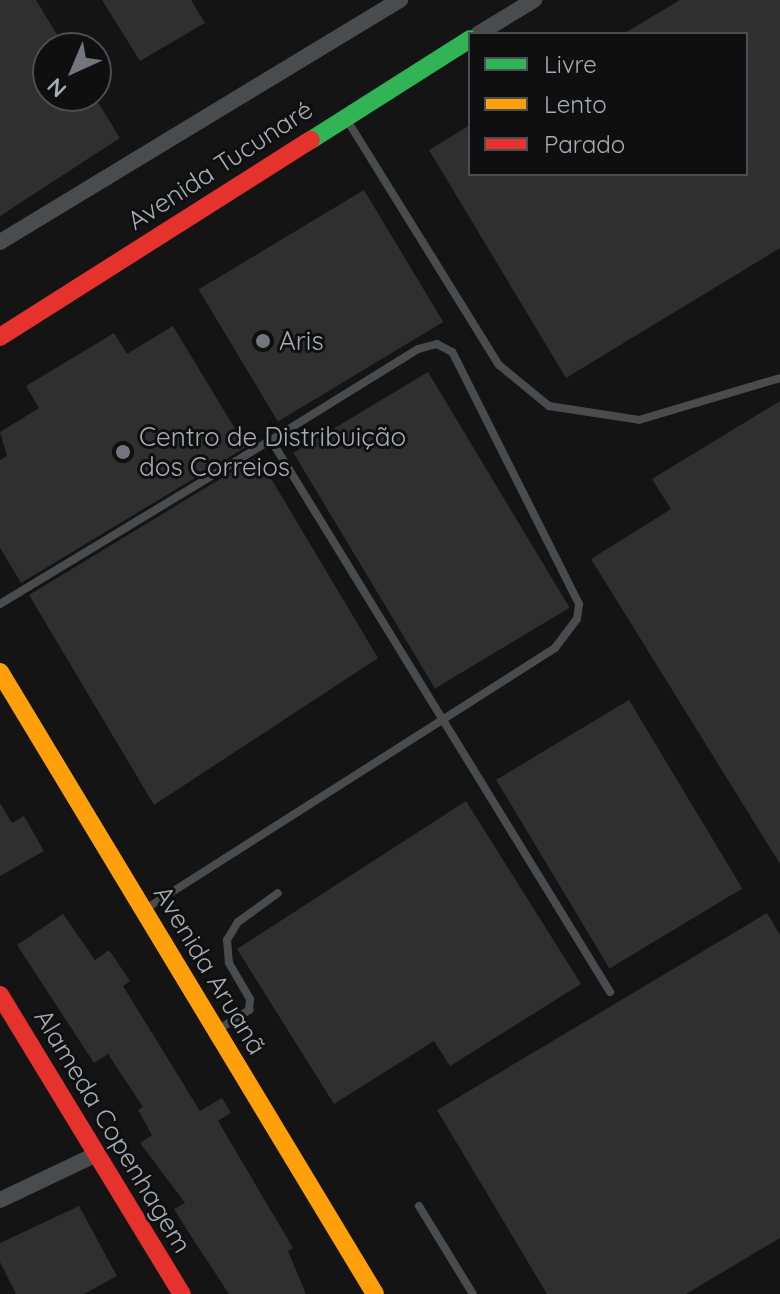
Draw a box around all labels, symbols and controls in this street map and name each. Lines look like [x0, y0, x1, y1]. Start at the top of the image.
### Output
north arrow [32, 32, 112, 112]
legend [468, 32, 748, 176]
text: Livre [544, 49, 597, 79]
text: N [41, 72, 72, 104]
text: Lento [544, 89, 607, 119]
street label: Avenida Tucunaré [122, 94, 318, 236]
text: Parado [544, 129, 625, 159]
place label: Aris [279, 325, 324, 357]
marker: Aris [254, 332, 272, 350]
place label: Centro de Distribuição dos Correios [139, 421, 406, 482]
marker: Centro de Distribuição dos Correios [114, 443, 132, 461]
street label: Avenida Aruanã [147, 880, 273, 1060]
street label: Alameda Copenhagem [28, 1004, 198, 1258]

